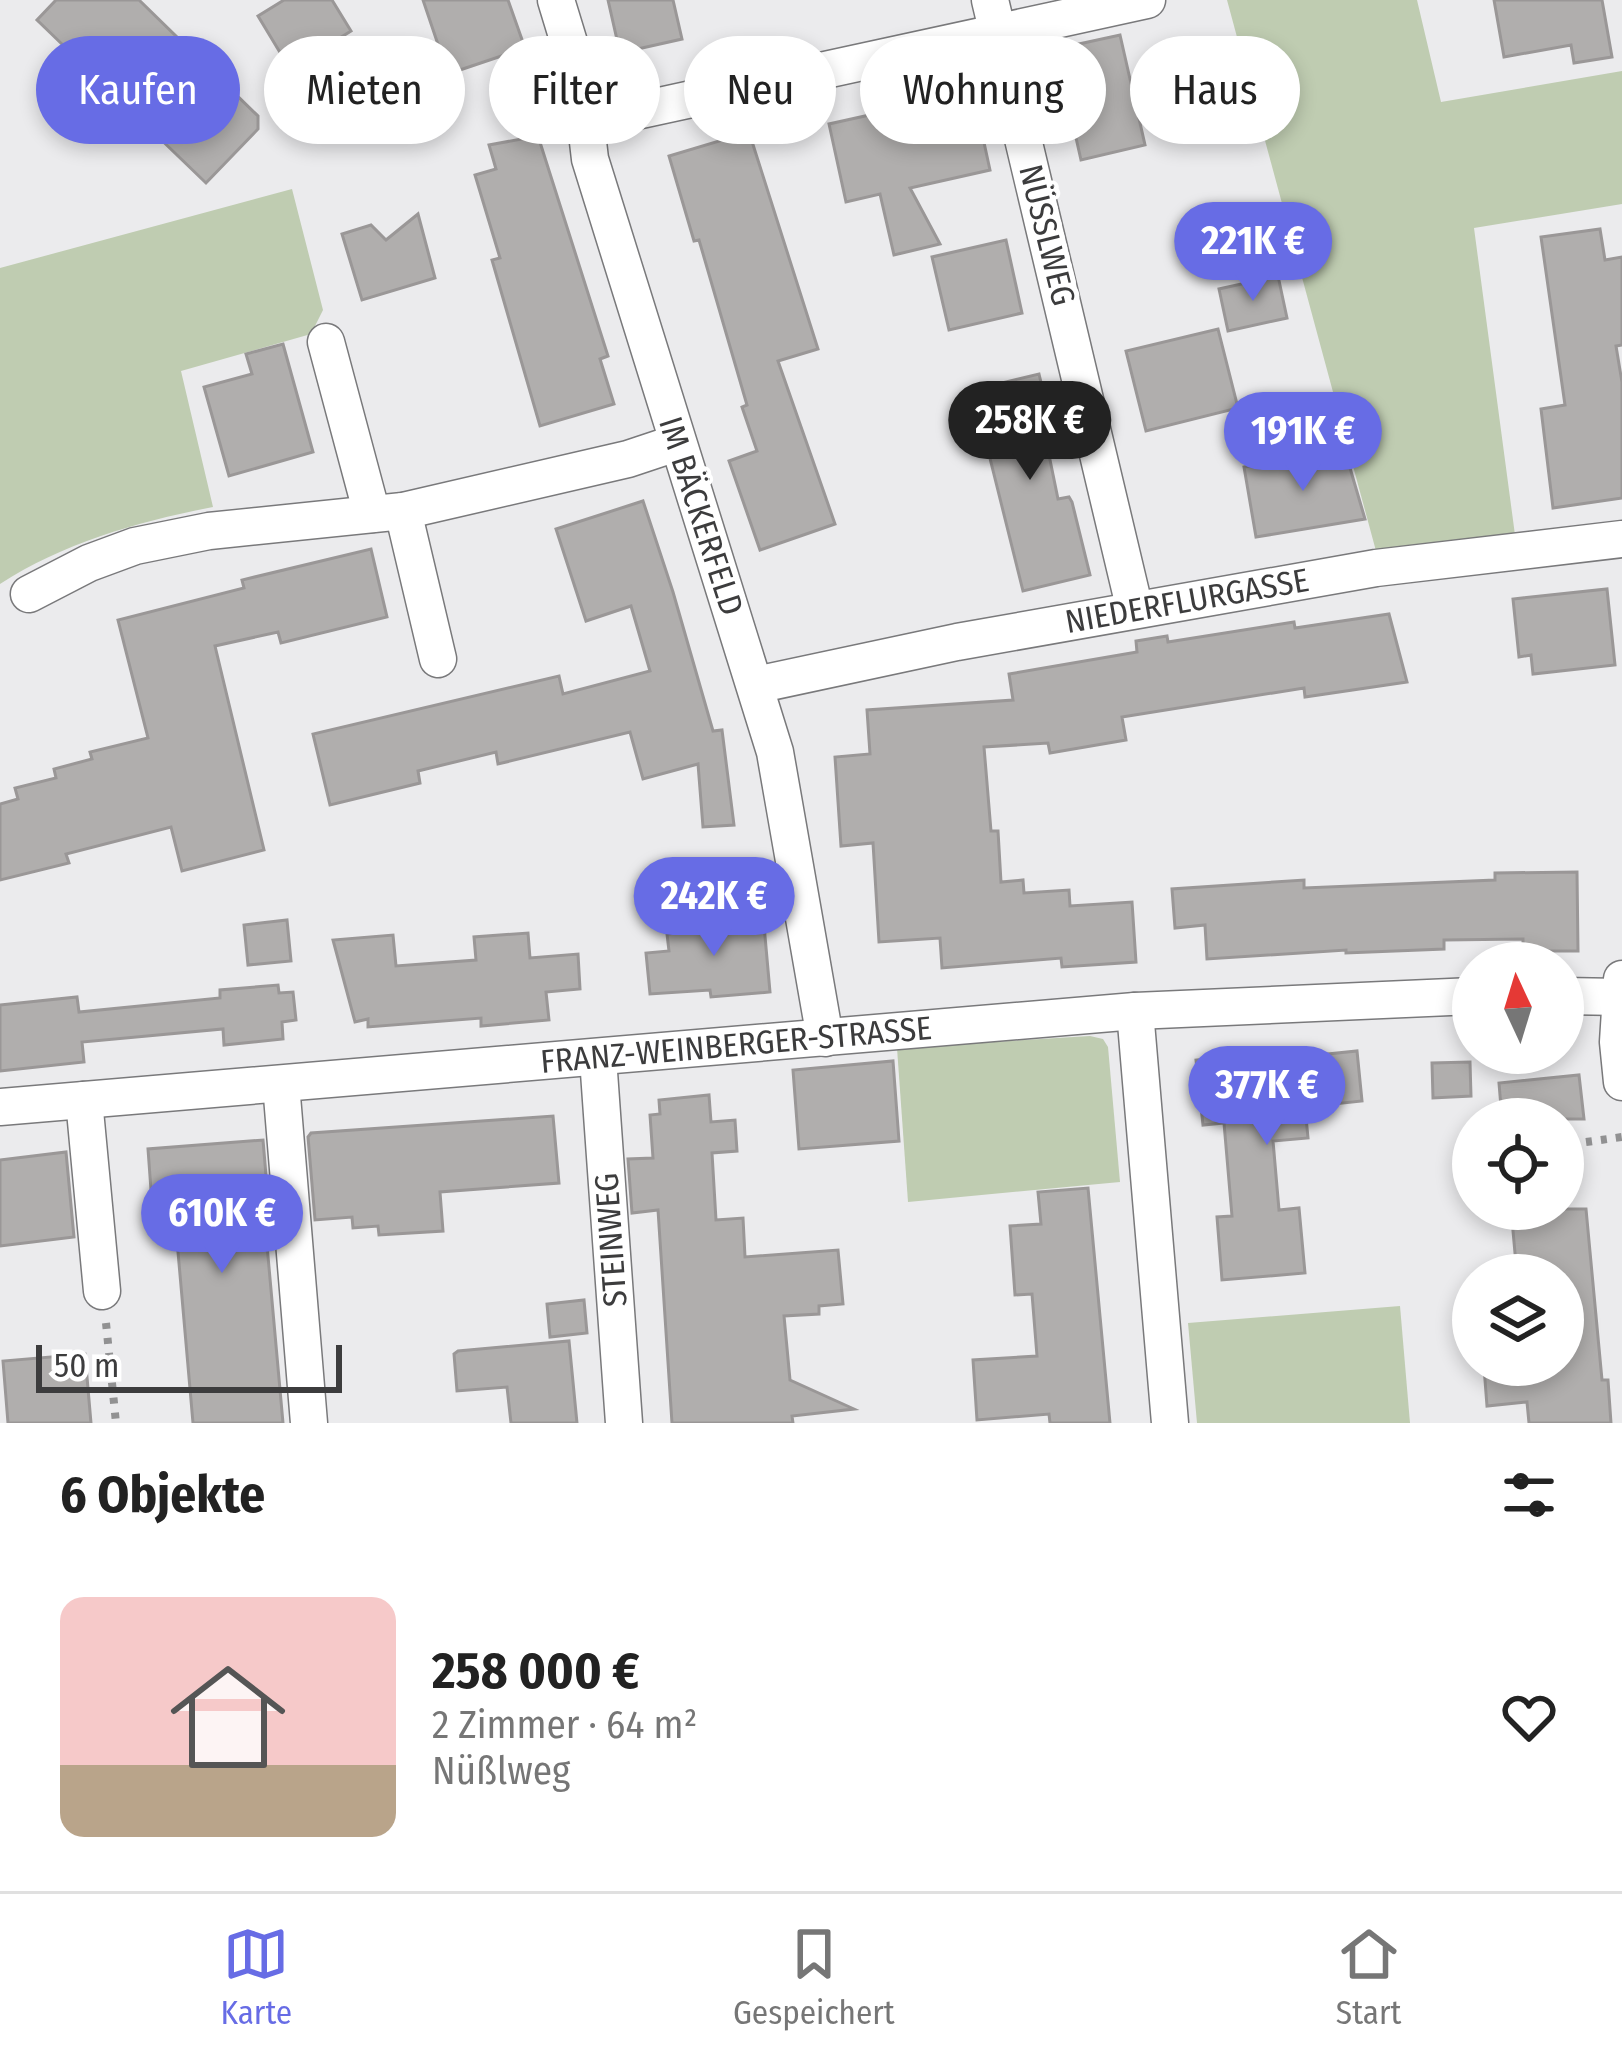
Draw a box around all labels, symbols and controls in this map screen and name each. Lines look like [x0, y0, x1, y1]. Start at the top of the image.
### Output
chip: Kaufen [36, 36, 240, 144]
chip: Mieten [264, 36, 465, 144]
chip: Filter [489, 36, 660, 144]
chip: Neu [684, 36, 836, 144]
chip: Wohnung [860, 36, 1106, 144]
chip: Haus [1130, 36, 1300, 144]
street label: NÜSSLWEG [1010, 161, 1084, 309]
pin: 221K € [1155, 202, 1351, 304]
text: 221K € [1201, 218, 1305, 264]
pin: 258K € [932, 381, 1128, 483]
pin: 191K € [1205, 392, 1401, 494]
text: 258K € [975, 397, 1085, 443]
text: 191K € [1251, 408, 1355, 454]
street label: IM BÄCKERFELD [650, 412, 752, 620]
street label: NIEDERFLURGASSE [1062, 560, 1312, 642]
pin: 242K € [616, 857, 812, 959]
text: 242K € [661, 873, 767, 919]
north arrow [1452, 942, 1584, 1074]
map controls [1452, 942, 1584, 1386]
street label: FRANZ-WEINBERGER-STRASSE [539, 1008, 933, 1082]
pin: 377K € [1169, 1046, 1365, 1148]
text: 377K € [1215, 1062, 1319, 1108]
button: locate [1452, 1098, 1584, 1230]
street label: STEINWEG [586, 1172, 636, 1308]
pin: 610K € [124, 1174, 320, 1276]
text: 610K € [168, 1190, 276, 1236]
button: layers [1452, 1254, 1584, 1386]
scale bar [36, 1339, 342, 1392]
text: 50 m [54, 1346, 119, 1386]
icon: filters [1496, 1462, 1562, 1528]
text: 6 Objekte [60, 1464, 265, 1526]
text: 258 000 € [432, 1640, 640, 1702]
icon: home [156, 1645, 300, 1789]
icon: heart [1496, 1684, 1562, 1750]
text: 2 Zimmer · 64 m² [432, 1702, 697, 1748]
text: Nüßlweg [432, 1748, 570, 1794]
tab: Karte [220, 1921, 292, 2033]
tab: Gespeichert [733, 1921, 895, 2033]
tab: Start [1336, 1921, 1402, 2033]

